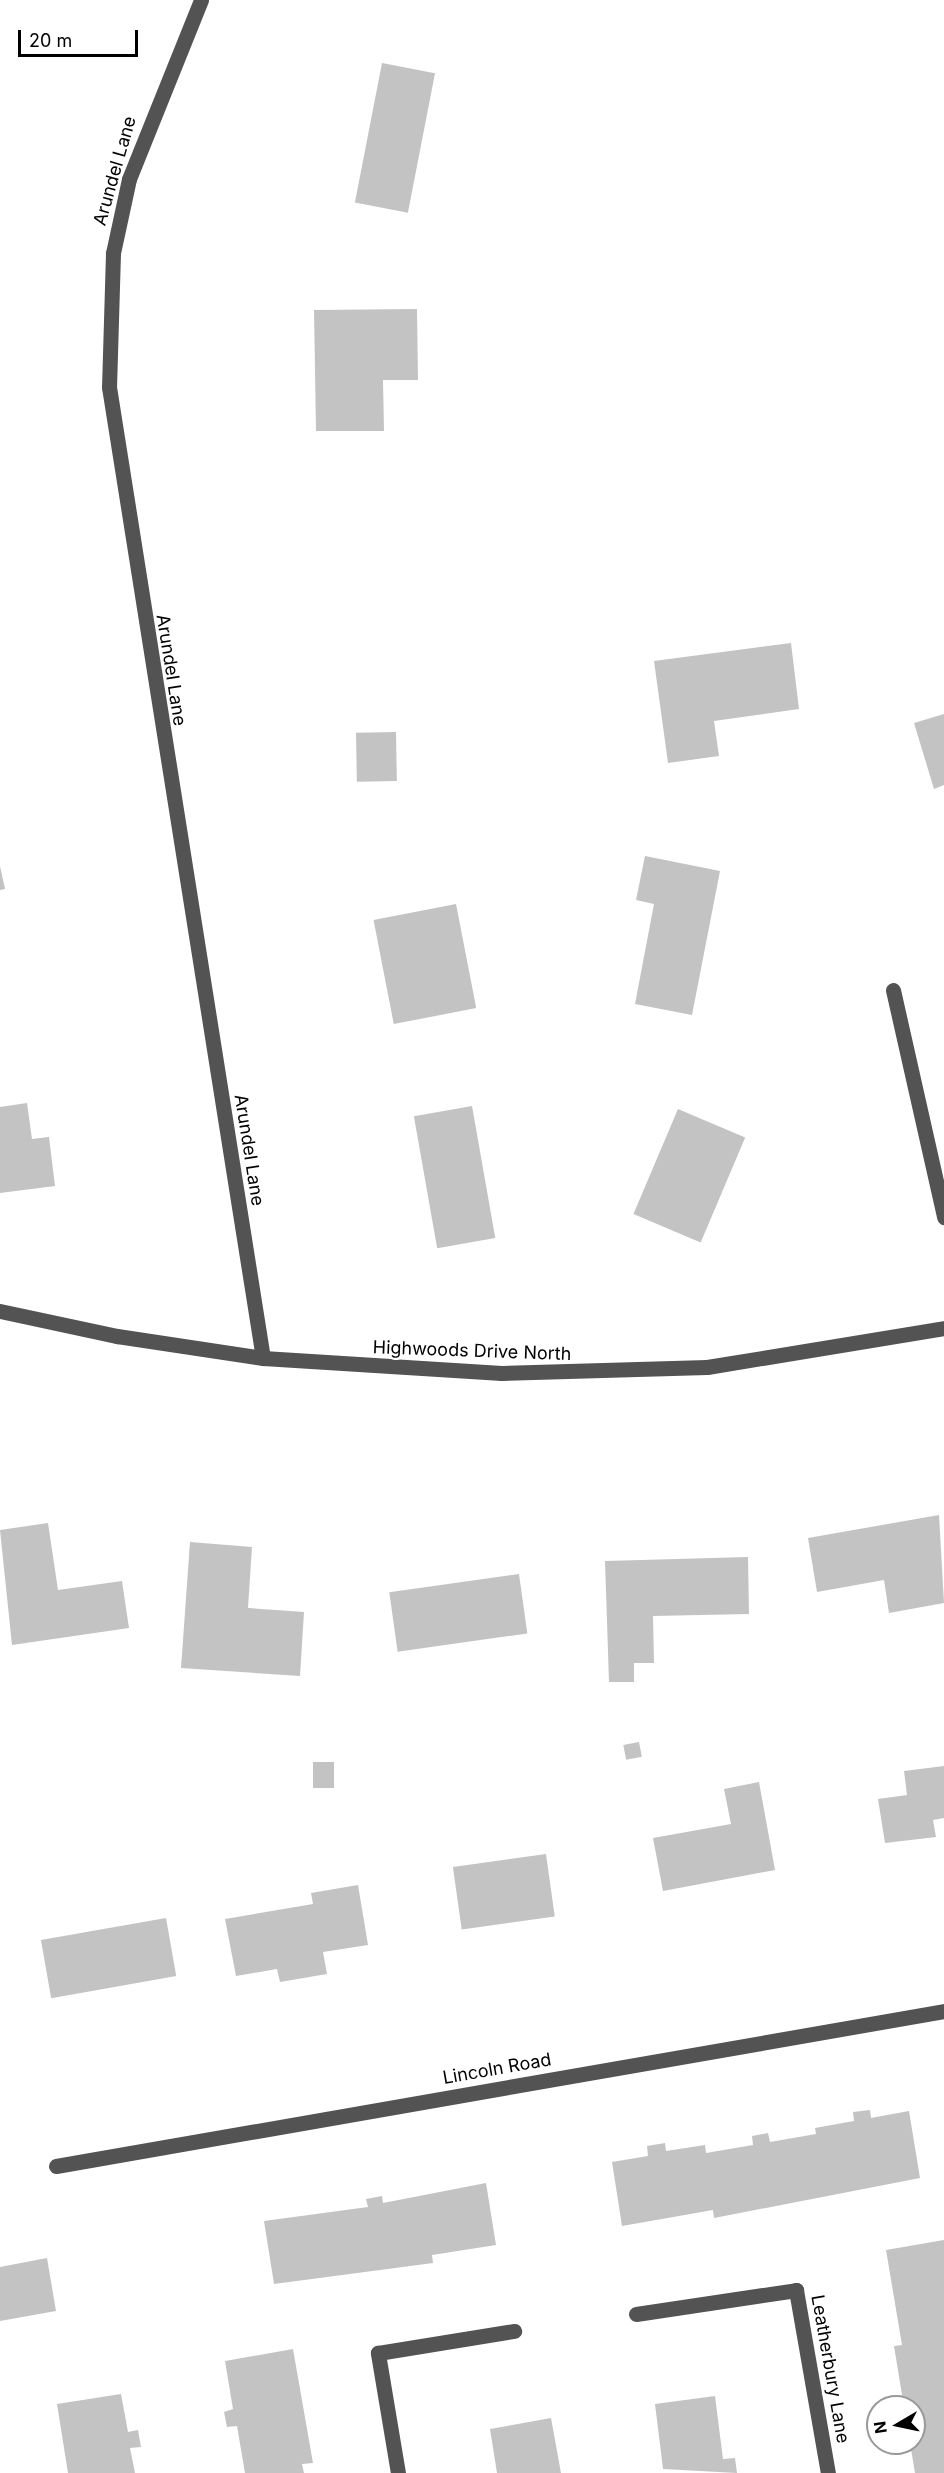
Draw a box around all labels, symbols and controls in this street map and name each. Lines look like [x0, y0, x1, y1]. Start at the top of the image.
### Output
scale bar [21, 18, 141, 56]
text: 20 m [29, 30, 72, 51]
street label: Arundel Lane [89, 114, 141, 228]
street label: Arundel Lane [152, 613, 190, 727]
street label: Arundel Lane [230, 1093, 268, 1207]
street label: Highwoods Drive North [372, 1337, 572, 1365]
street label: Lincoln Road [441, 2049, 553, 2089]
street label: Leatherbury Lane [806, 2293, 854, 2445]
north arrow [866, 2395, 926, 2455]
text: N [869, 2420, 891, 2435]

